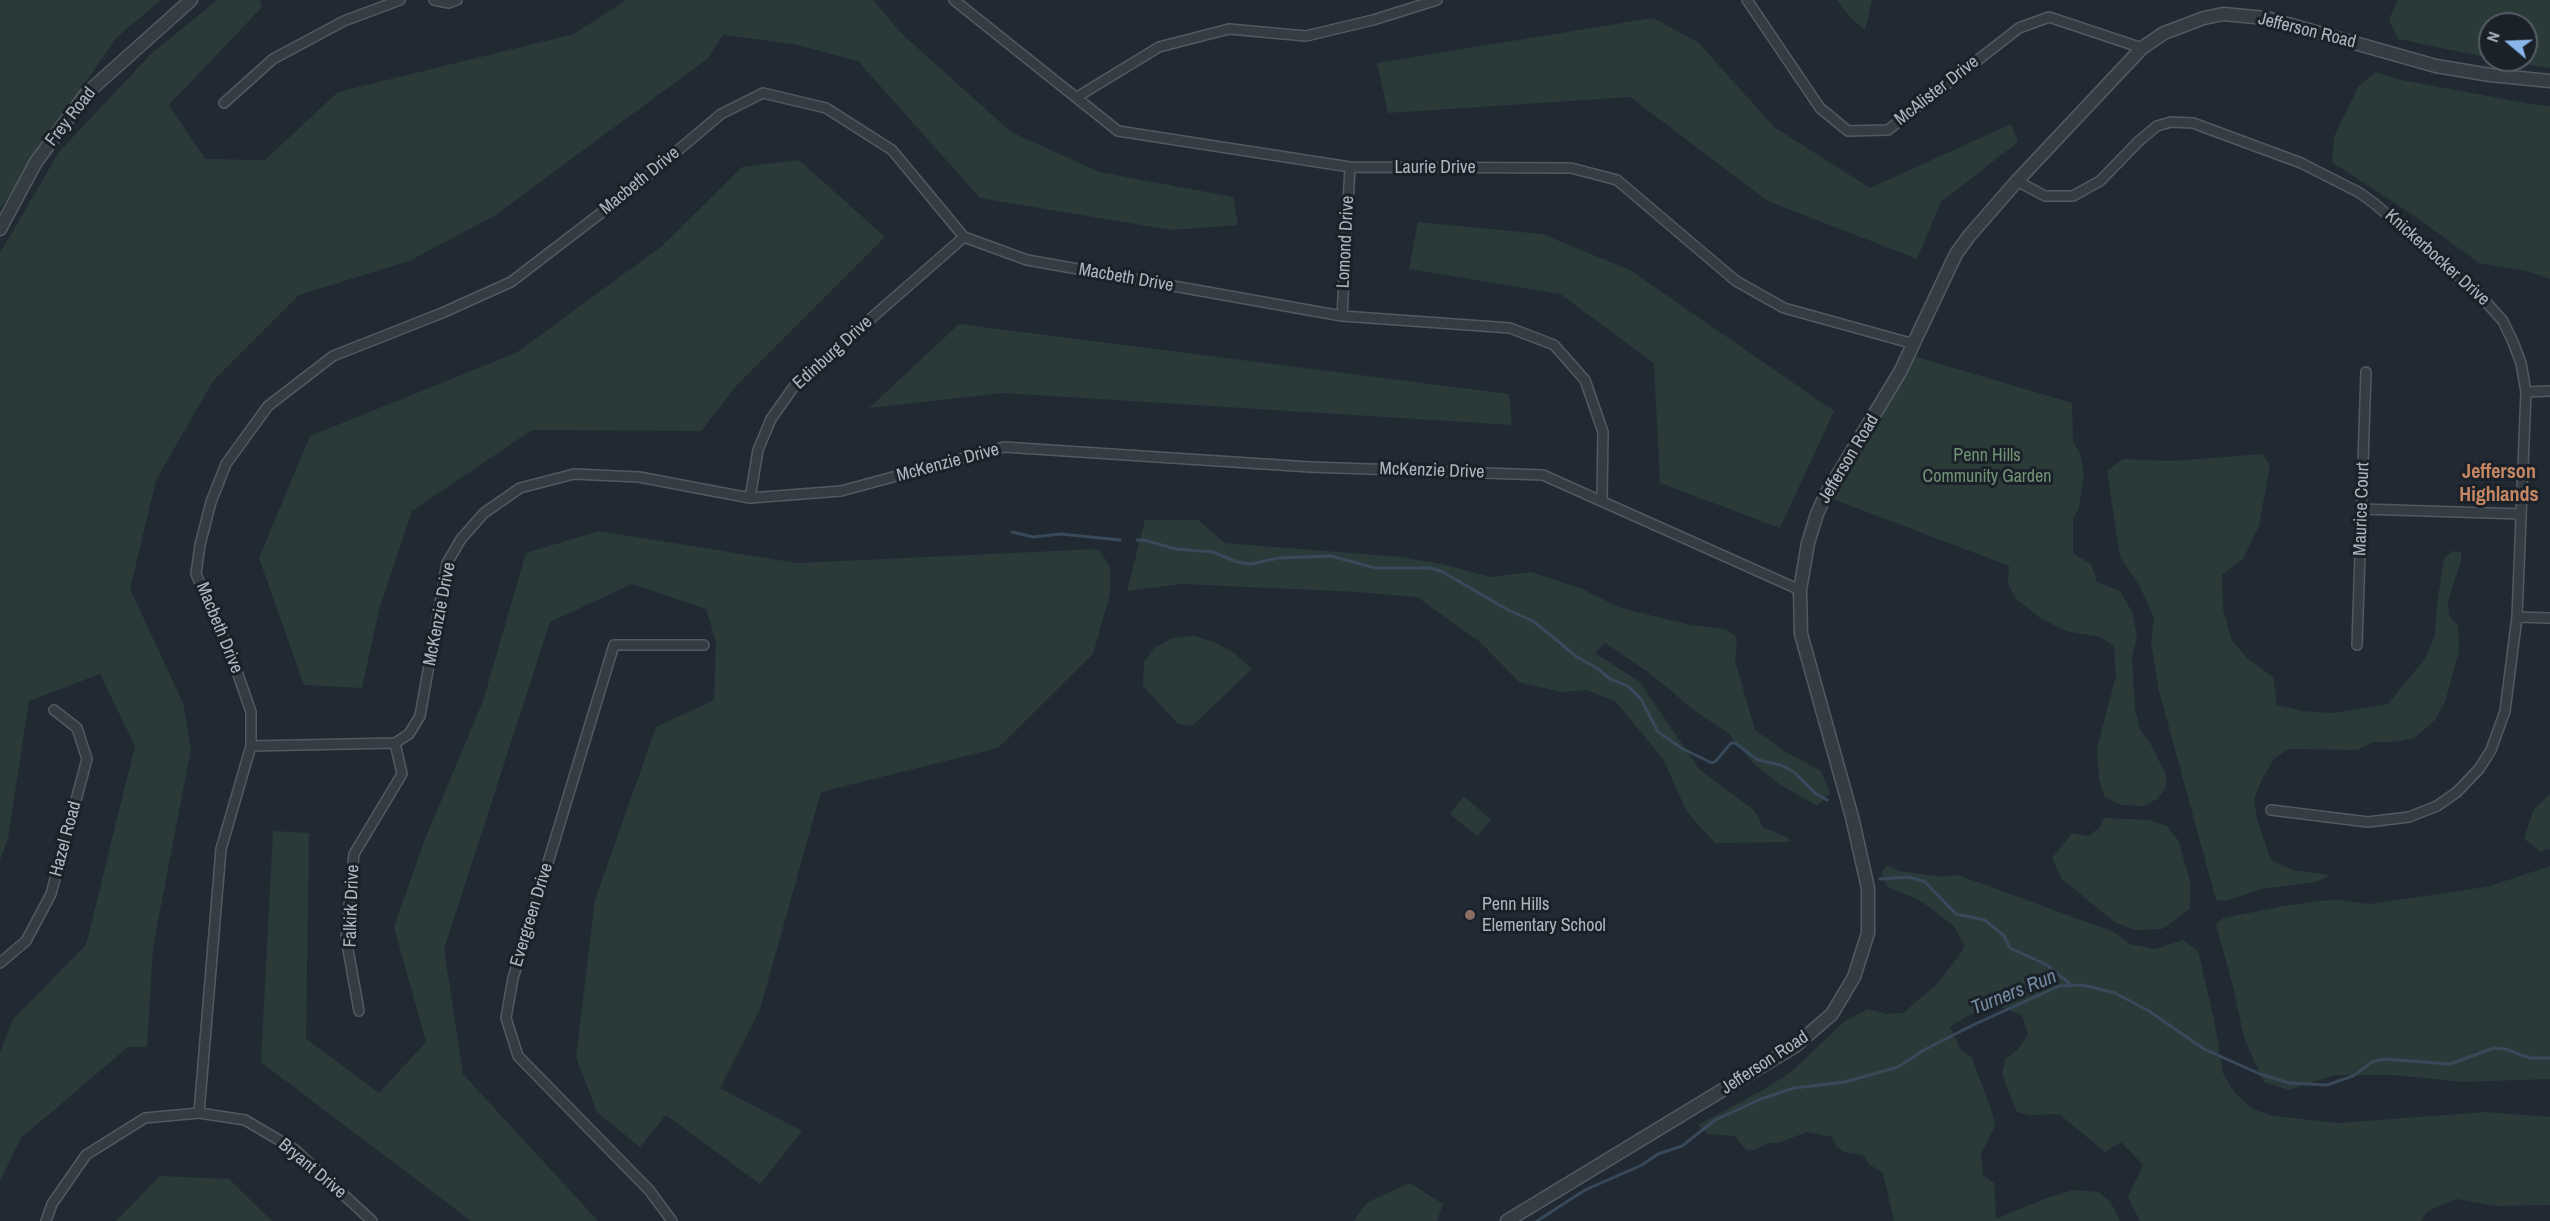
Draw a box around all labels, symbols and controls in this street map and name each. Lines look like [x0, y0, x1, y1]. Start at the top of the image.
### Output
street label: Jefferson Road [2256, 8, 2358, 54]
north arrow [2478, 12, 2538, 72]
text: N [2481, 29, 2505, 45]
street label: McAlister Drive [1891, 51, 1983, 131]
street label: Frey Road [41, 83, 101, 151]
street label: Macbeth Drive [596, 142, 684, 220]
street label: Laurie Drive [1394, 157, 1476, 179]
street label: Lomond Drive [1333, 195, 1359, 289]
street label: Knickerbocker Drive [2380, 205, 2494, 311]
street label: Macbeth Drive [1077, 259, 1175, 297]
street label: Edinburg Drive [789, 312, 877, 394]
street label: Jefferson Road [1814, 411, 1884, 507]
street label: McKenzie Drive [894, 439, 1002, 487]
park label: Penn Hills Community Garden [1923, 445, 2051, 488]
street label: McKenzie Drive [1379, 458, 1485, 484]
district label: Jefferson Highlands [2459, 461, 2539, 508]
street label: Maurice Court [2350, 462, 2374, 556]
street label: McKenzie Drive [419, 560, 461, 668]
street label: Macbeth Drive [191, 579, 247, 677]
street label: Hazel Road [46, 799, 86, 879]
street label: Evergreen Drive [506, 860, 558, 970]
street label: Falkirk Drive [340, 864, 364, 948]
place label: Penn Hills Elementary School [1482, 894, 1606, 936]
marker: Penn Hills Elementary School [1463, 908, 1477, 922]
water label: Turners Run [1968, 965, 2060, 1021]
street label: Jefferson Road [1717, 1027, 1813, 1099]
street label: Bryant Drive [274, 1134, 350, 1204]

